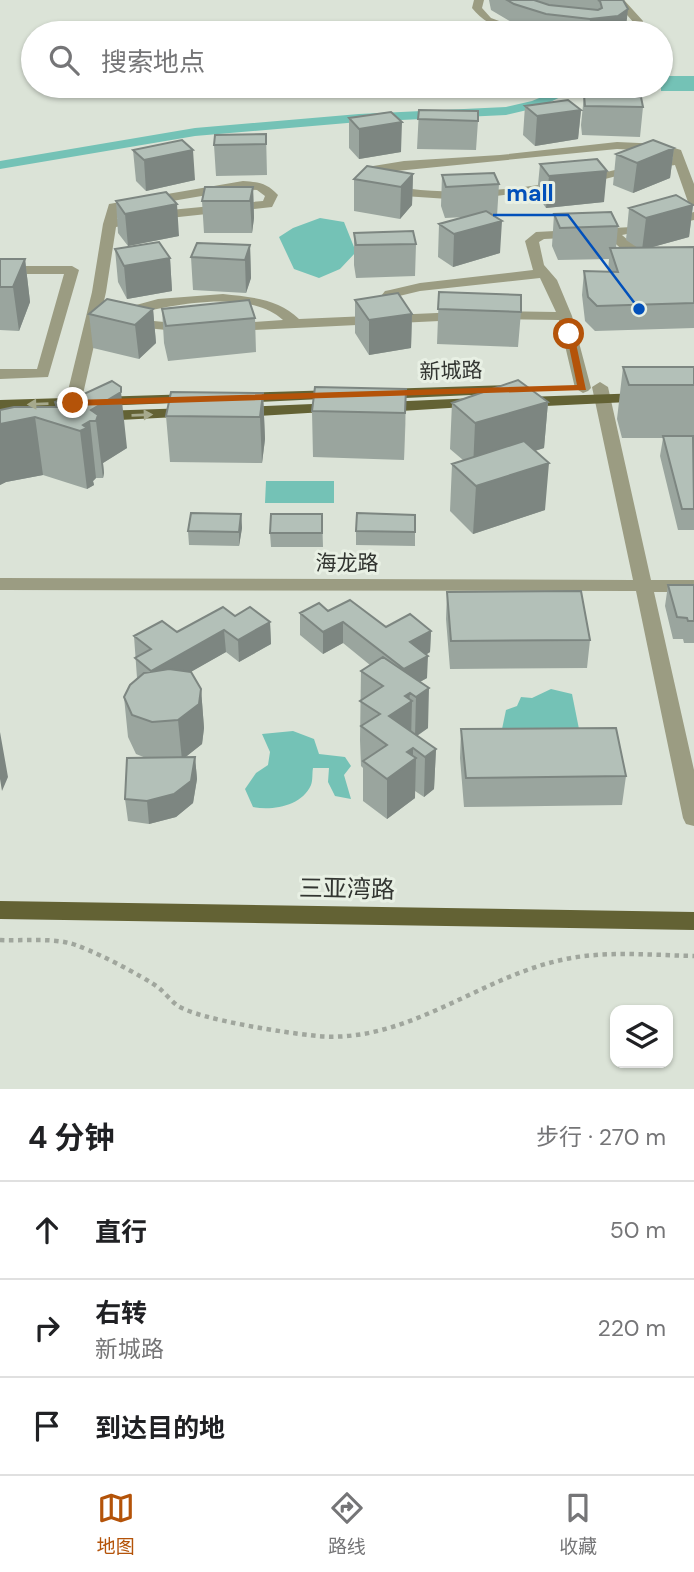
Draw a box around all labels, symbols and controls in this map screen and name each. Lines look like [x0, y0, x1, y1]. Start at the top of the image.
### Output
search box [21, 21, 673, 98]
icon: search [45, 41, 83, 79]
text: 搜索地点 [101, 45, 205, 79]
callout: mall [493, 171, 568, 215]
text: mall [506, 178, 554, 208]
route start [553, 318, 584, 349]
street label: 新城路 [419, 356, 483, 386]
route end [57, 387, 88, 418]
one-way arrow [27, 398, 49, 409]
one-way arrow [131, 410, 153, 421]
street label: 海龙路 [316, 549, 379, 577]
street label: 三亚湾路 [299, 872, 395, 905]
map controls [610, 1005, 673, 1068]
button: layers [610, 1005, 673, 1068]
text: 4 分钟 [28, 1118, 115, 1157]
text: 步行 · 270 m [536, 1122, 666, 1152]
icon: ahead [28, 1211, 66, 1249]
text: 直行 [95, 1215, 147, 1249]
text: 50 m [610, 1215, 666, 1245]
text: 右转 [95, 1296, 147, 1330]
icon: right [28, 1309, 66, 1347]
text: 220 m [597, 1313, 666, 1343]
text: 新城路 [95, 1334, 164, 1364]
icon: arrive [28, 1407, 66, 1445]
text: 到达目的地 [95, 1411, 225, 1445]
tab: 地图 [97, 1489, 135, 1559]
tab: 路线 [328, 1489, 366, 1559]
tab: 收藏 [559, 1489, 597, 1559]

